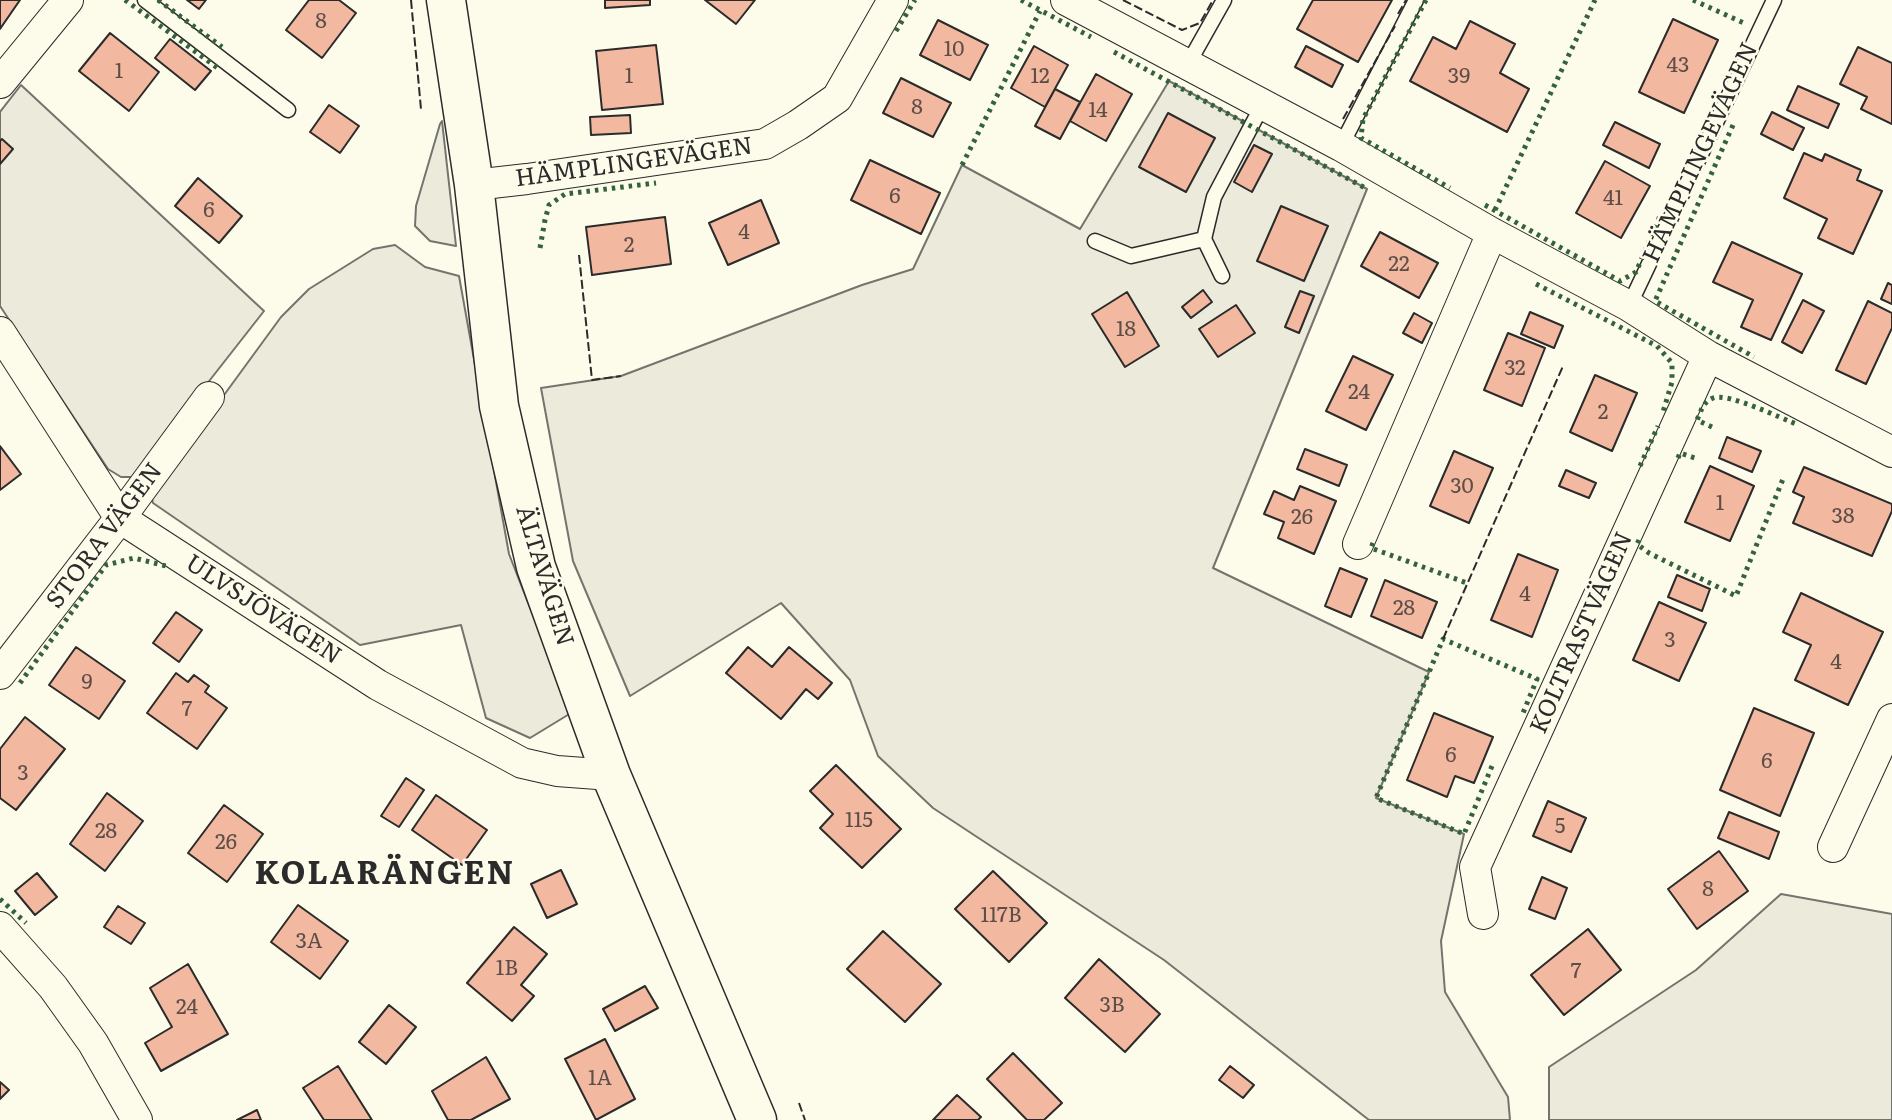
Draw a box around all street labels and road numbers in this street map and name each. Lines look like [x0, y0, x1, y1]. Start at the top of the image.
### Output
street label: HÄMPLINGEVÄGEN [1637, 38, 1765, 268]
street label: HÄMPLINGEVÄGEN [513, 132, 755, 194]
street label: STORA VÄGEN [41, 458, 169, 614]
street label: ÄLTAVÄGEN [509, 502, 579, 650]
street label: KOLTRASTVÄGEN [1525, 528, 1639, 738]
street label: ULVSJÖVÄGEN [180, 549, 346, 671]

